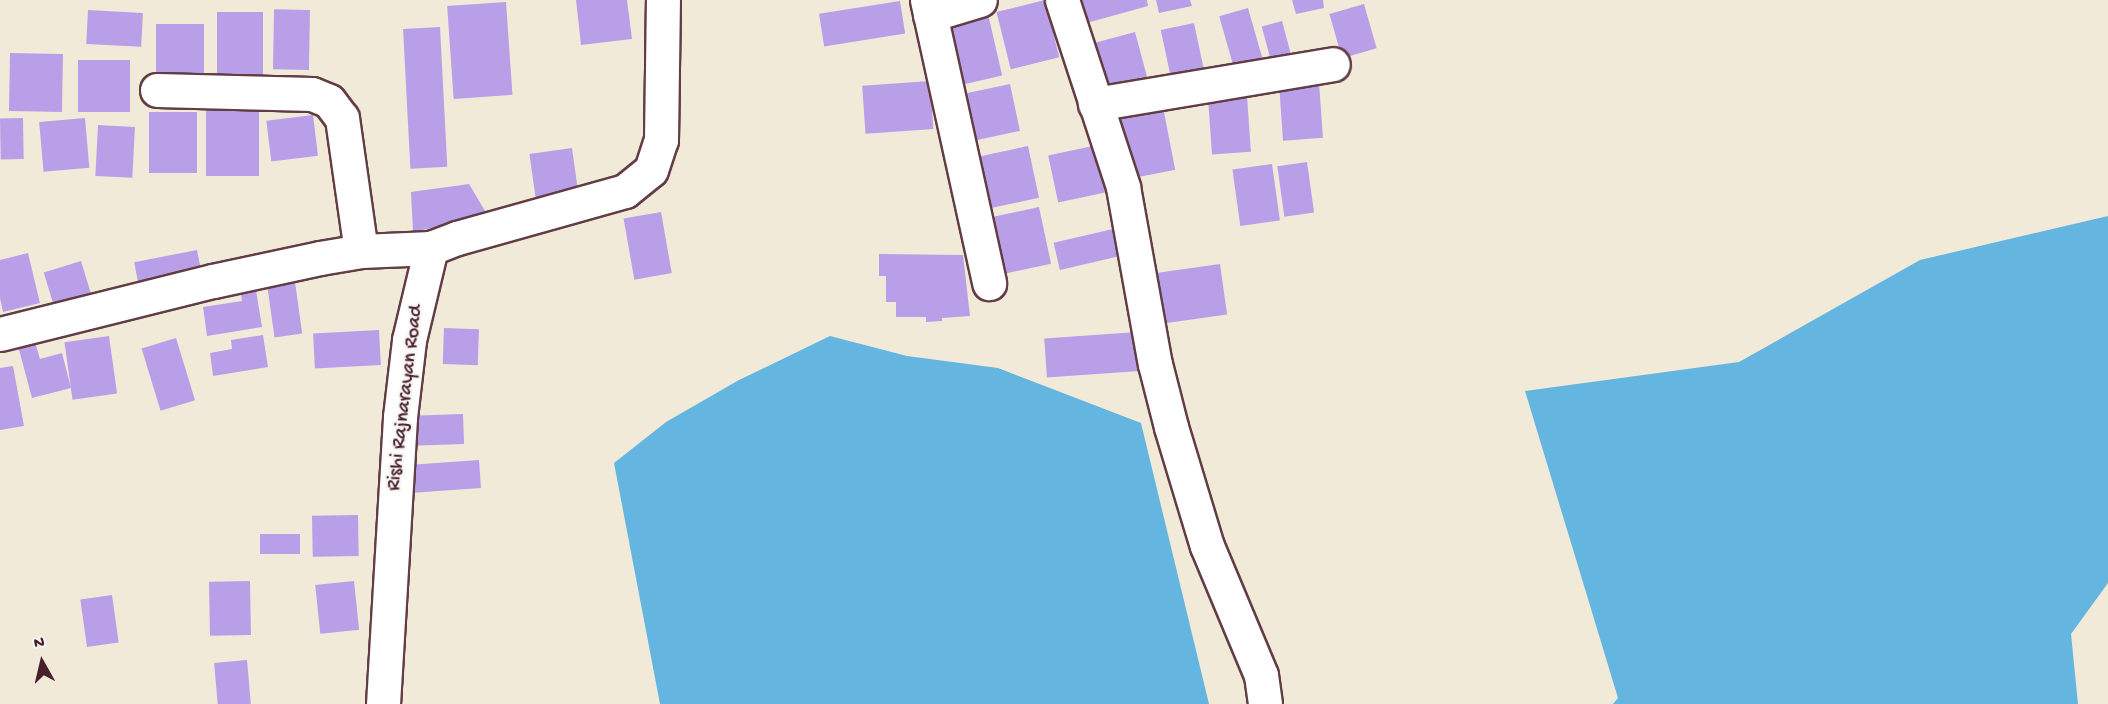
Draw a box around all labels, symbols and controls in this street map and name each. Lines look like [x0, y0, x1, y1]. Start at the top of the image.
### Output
street label: Rishi Rajnarayan Road [383, 304, 429, 492]
north arrow [12, 632, 72, 692]
text: N [33, 634, 46, 654]

